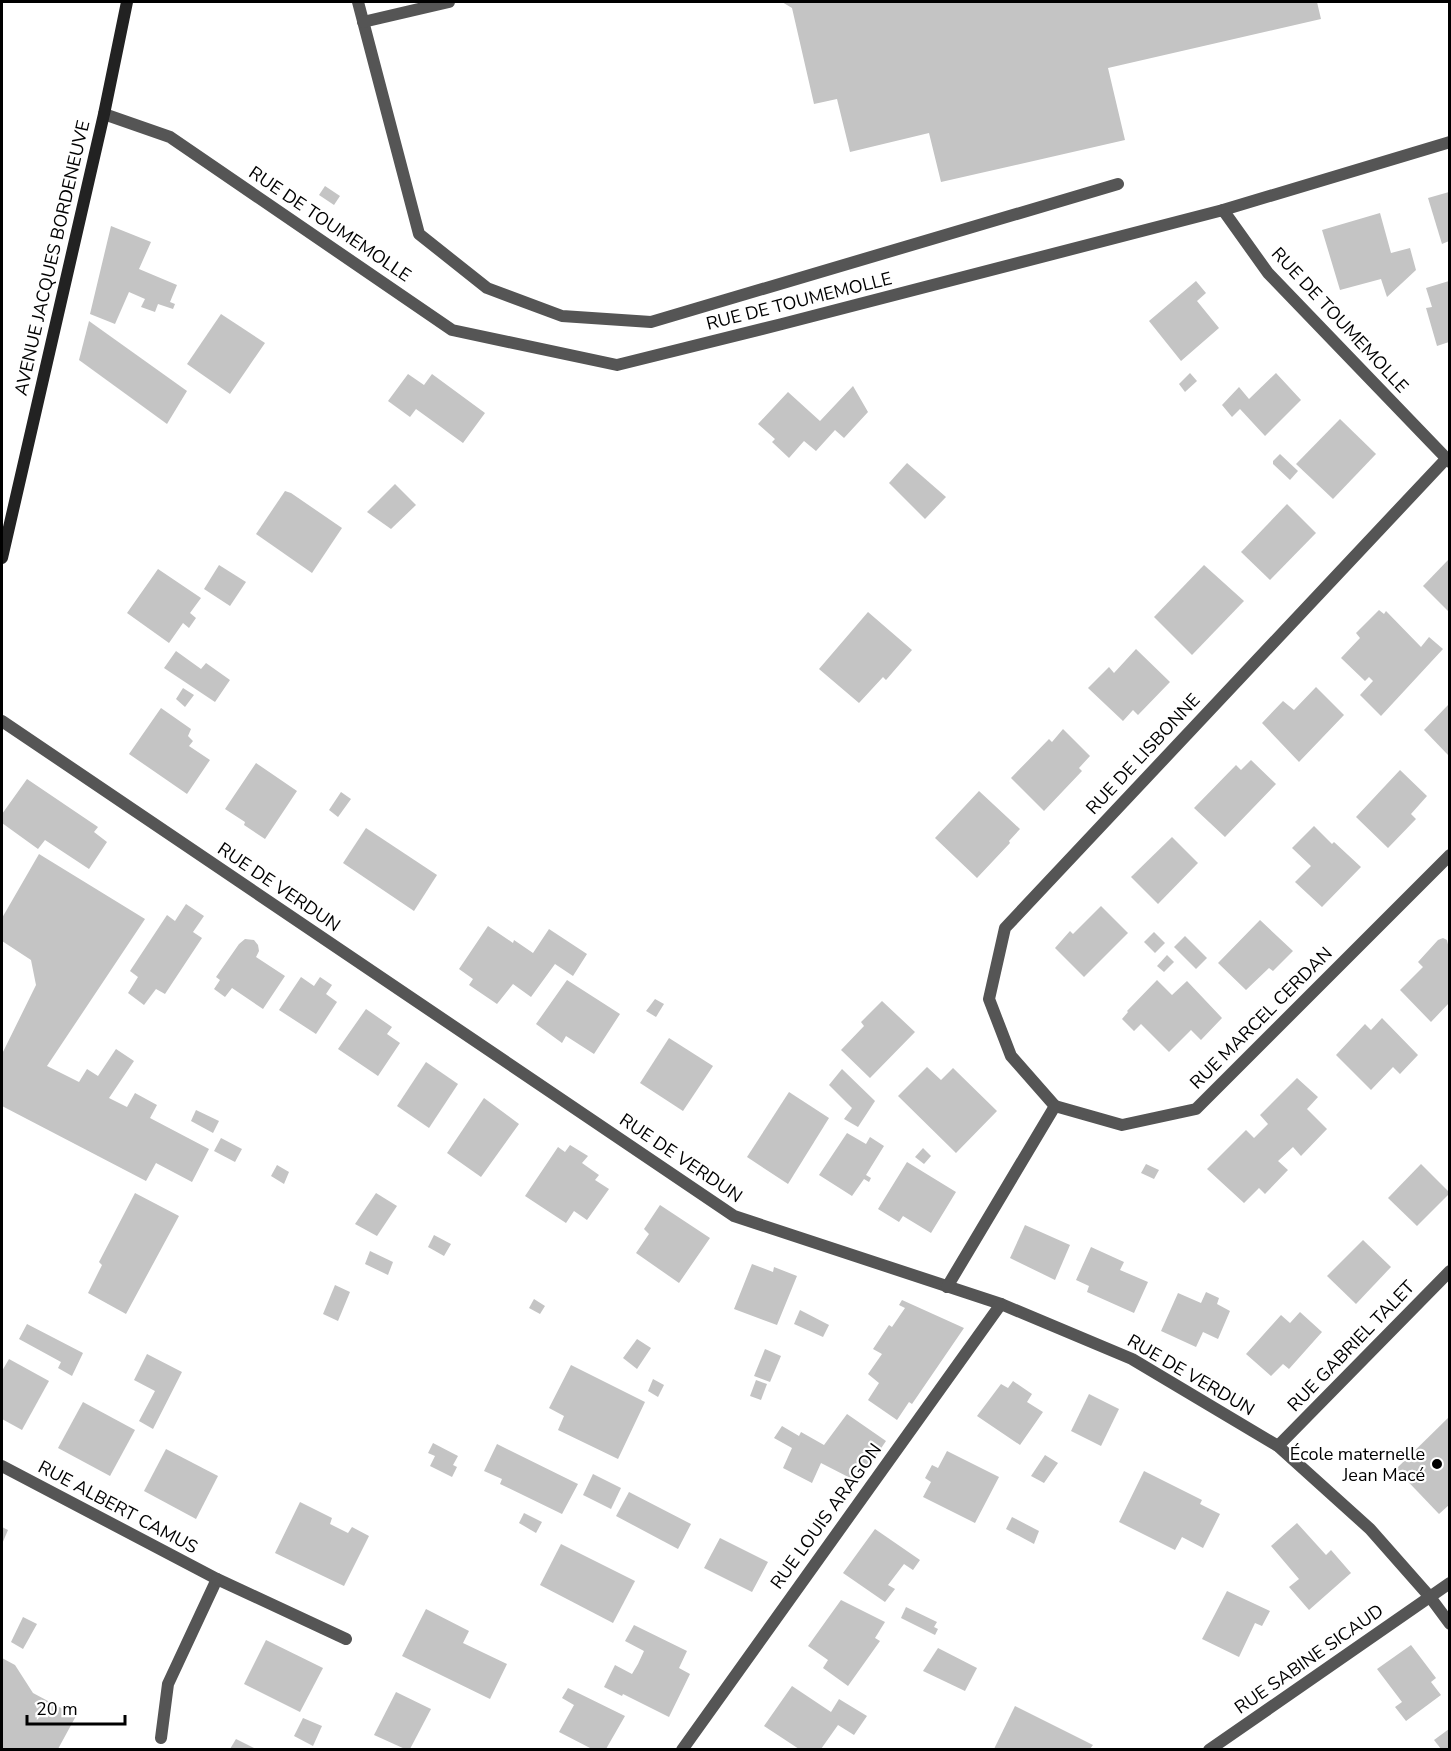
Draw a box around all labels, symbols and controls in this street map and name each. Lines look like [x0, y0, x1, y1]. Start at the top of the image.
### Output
street label: AVENUE JACQUES BORDENEUVE [9, 118, 95, 398]
street label: RUE DE TOUMEMOLLE [244, 161, 416, 287]
street label: RUE DE TOUMEMOLLE [1266, 242, 1414, 398]
street label: RUE DE TOUMEMOLLE [704, 266, 894, 336]
street label: RUE DE LISBONNE [1081, 688, 1205, 820]
street label: RUE DE VERDUN [213, 837, 345, 937]
street label: RUE MARCEL CERDAN [1185, 942, 1337, 1094]
street label: RUE DE VERDUN [615, 1108, 747, 1208]
street label: RUE GABRIEL TALET [1282, 1275, 1420, 1417]
street label: RUE DE VERDUN [1123, 1329, 1259, 1421]
street label: RUE LOUIS ARAGON [765, 1438, 887, 1594]
place label: École maternelle Jean Macé [1290, 1442, 1425, 1487]
street label: RUE ALBERT CAMUS [34, 1455, 202, 1559]
marker: École maternelle Jean Macé [1430, 1457, 1444, 1471]
street label: RUE SABINE SICAUD [1230, 1599, 1388, 1719]
scale bar [27, 1688, 124, 1726]
text: 20 m [36, 1697, 78, 1721]

